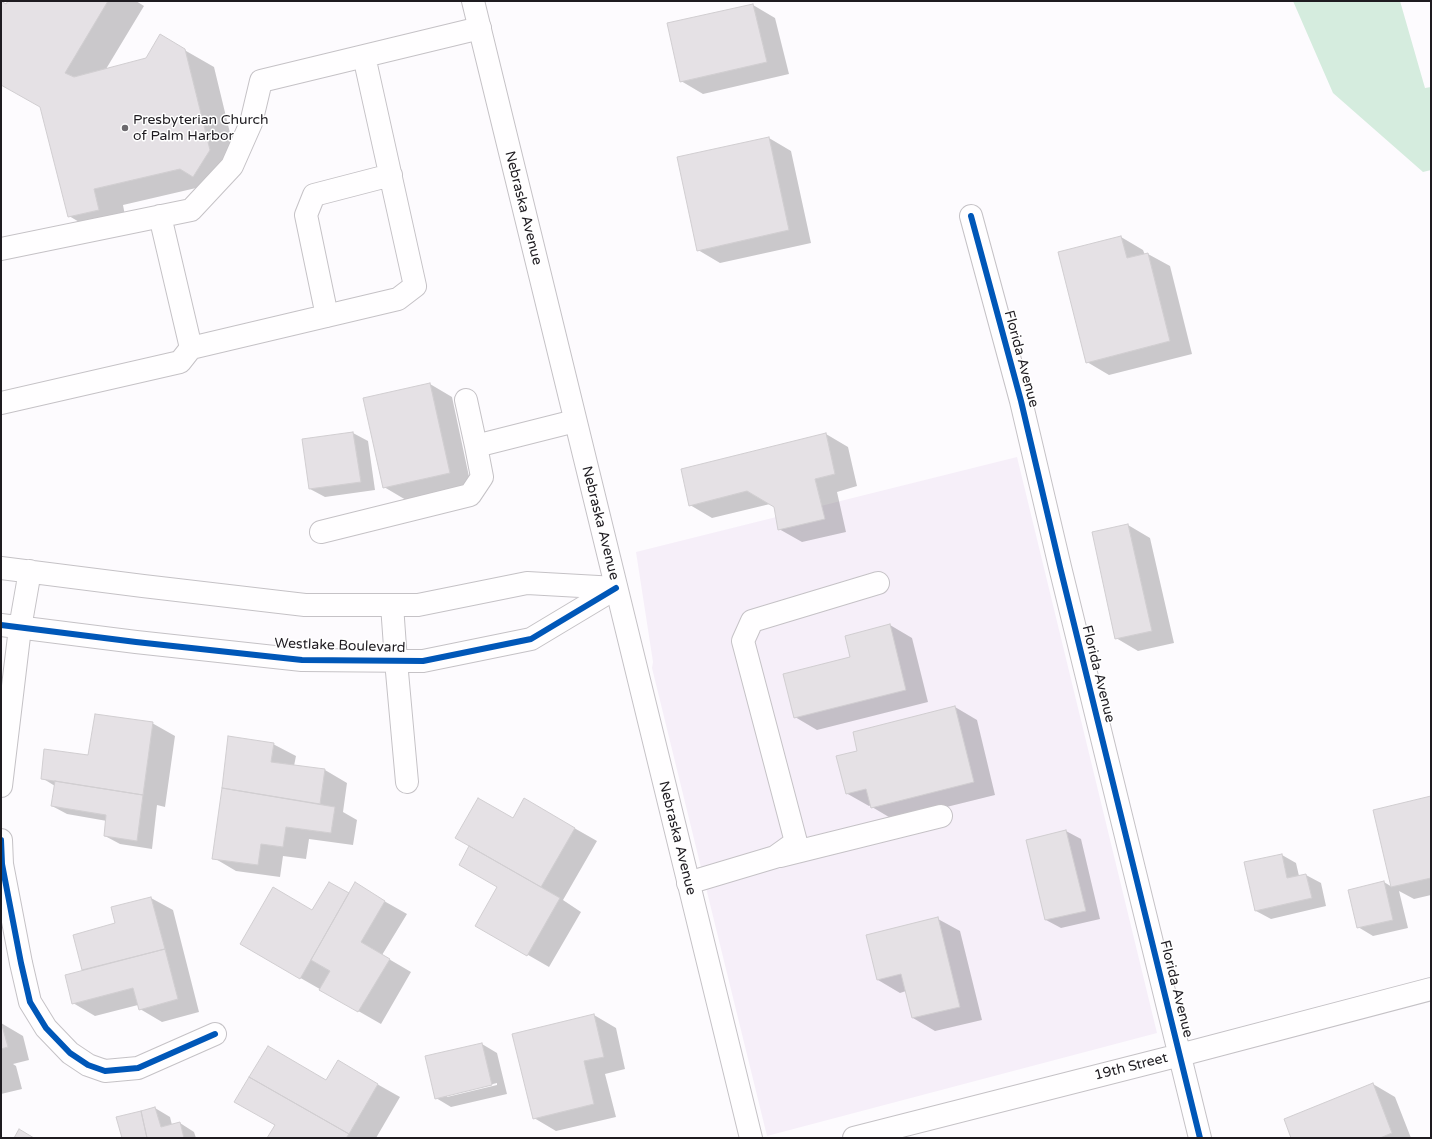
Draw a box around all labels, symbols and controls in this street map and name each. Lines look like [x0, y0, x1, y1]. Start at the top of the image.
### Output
place label: Presbyterian Church of Palm Harbor [133, 112, 269, 144]
marker: Presbyterian Church of Palm Harbor [120, 123, 130, 133]
street label: Nebraska Avenue [501, 149, 545, 267]
street label: Florida Avenue [1000, 309, 1042, 409]
street label: Nebraska Avenue [578, 464, 622, 582]
street label: Florida Avenue [1078, 624, 1118, 724]
street label: Westlake Boulevard [274, 635, 406, 657]
street label: Nebraska Avenue [655, 779, 699, 897]
street label: Florida Avenue [1156, 939, 1196, 1039]
street label: 19th Street [1093, 1050, 1169, 1084]

